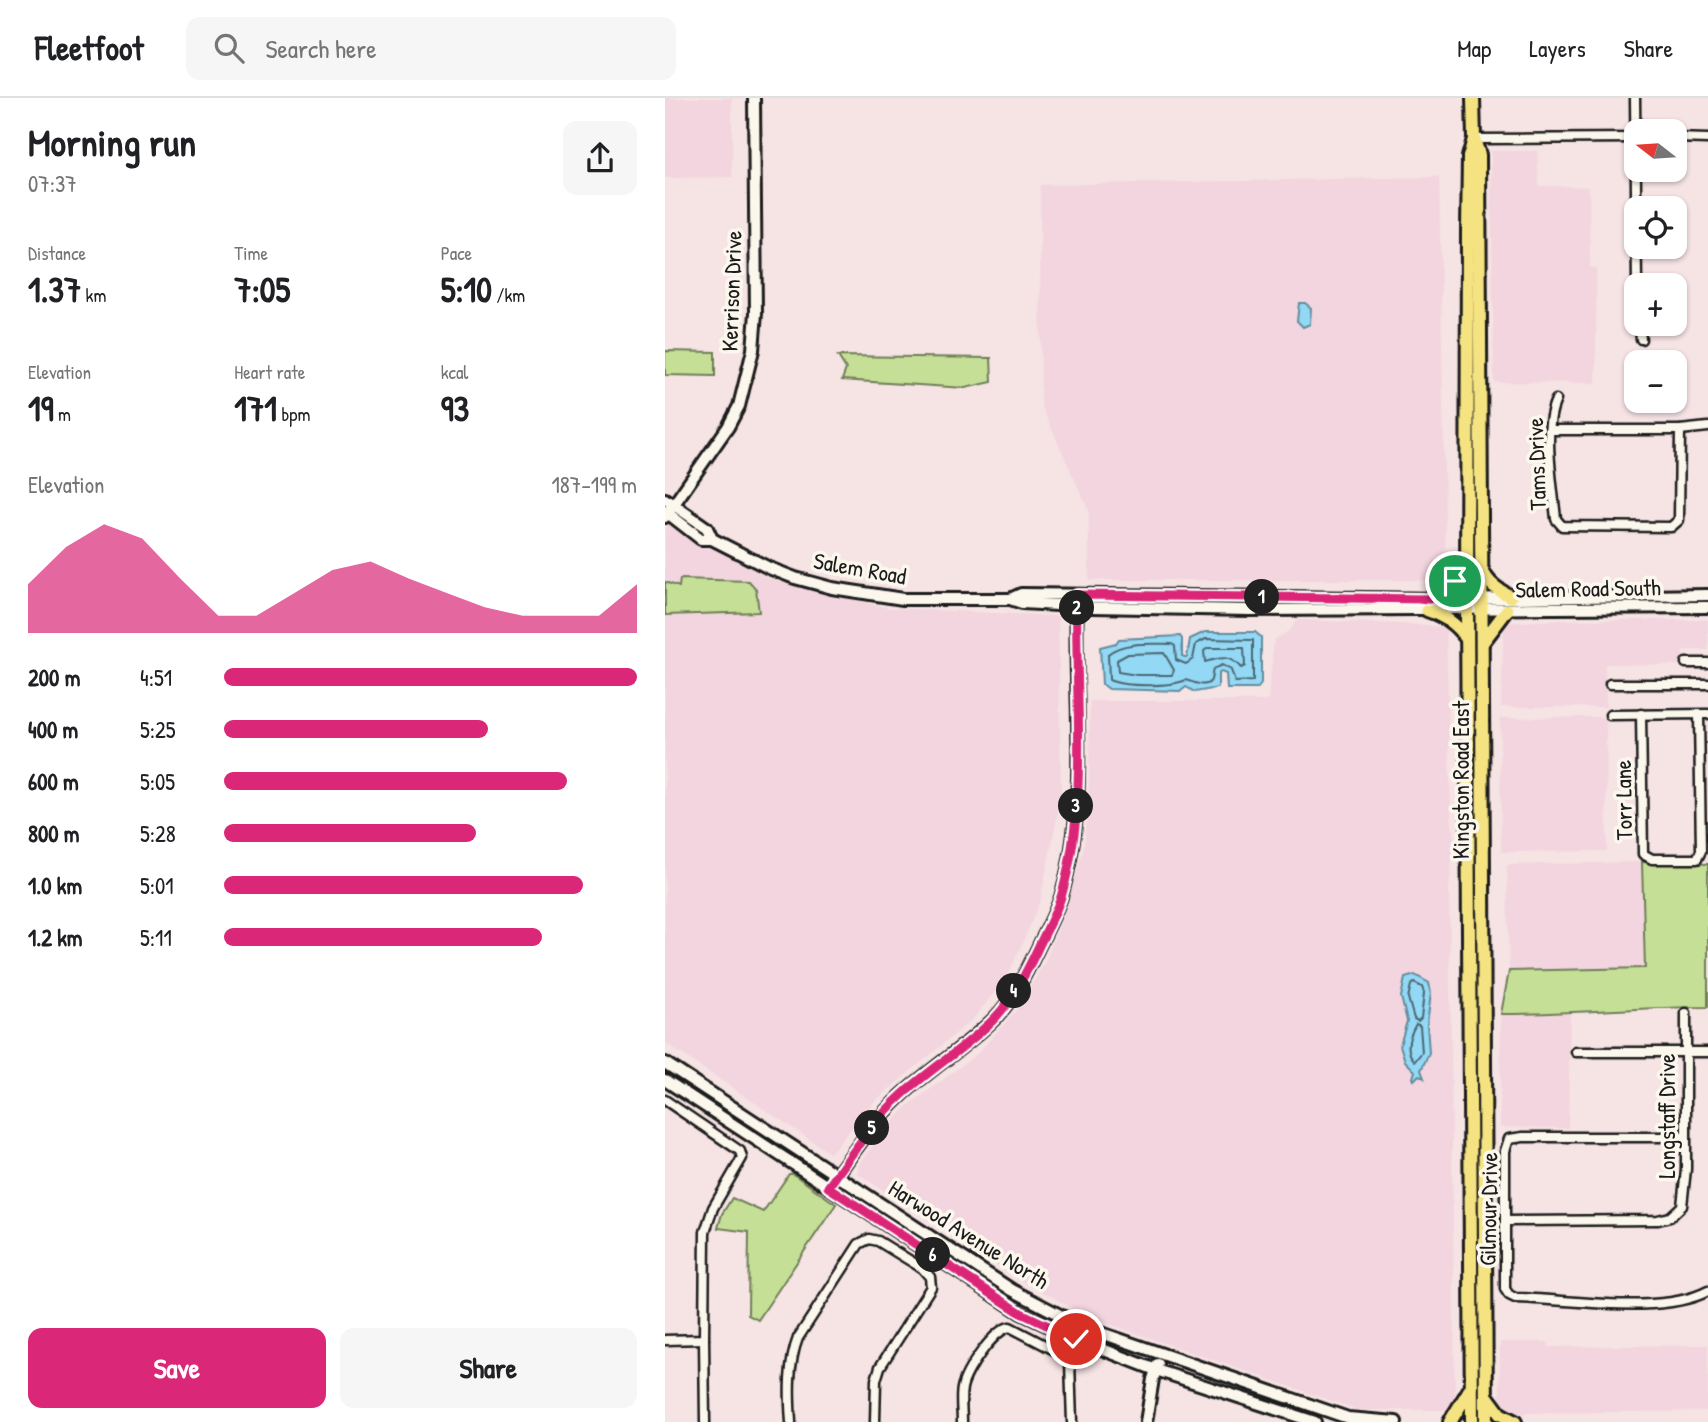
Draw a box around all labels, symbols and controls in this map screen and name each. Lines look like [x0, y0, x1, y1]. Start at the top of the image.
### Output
search box [186, 17, 676, 80]
text: Fleetfoot [35, 26, 144, 70]
icon: search [210, 29, 248, 67]
text: Search here [266, 31, 377, 66]
text: Map [1457, 32, 1491, 64]
text: Layers [1529, 32, 1586, 64]
text: Share [1624, 32, 1673, 64]
text: Morning run [28, 116, 196, 168]
north arrow [1624, 119, 1687, 182]
map controls [1624, 119, 1687, 413]
button: share [563, 121, 637, 195]
text: 07:37 [28, 168, 77, 199]
button: locate [1624, 196, 1687, 259]
street label: Kerrison Drive [713, 230, 749, 352]
text: Distance [28, 240, 86, 266]
text: Time [234, 240, 268, 266]
text: Pace [441, 240, 472, 266]
text: 1.37 [28, 266, 81, 313]
text: 7:05 [234, 266, 290, 313]
text: 5:10 [441, 266, 492, 313]
button: + [1624, 273, 1687, 336]
text: km [81, 282, 106, 308]
text: /km [492, 282, 525, 308]
button: − [1624, 350, 1687, 413]
text: Elevation [28, 359, 91, 385]
text: Heart rate [234, 359, 305, 385]
text: kcal [441, 359, 468, 385]
text: 19 [28, 385, 54, 432]
text: 171 [234, 385, 277, 432]
text: 93 [441, 385, 469, 432]
text: m [54, 401, 71, 427]
text: bpm [277, 401, 310, 427]
street label: Tams Drive [1519, 417, 1553, 511]
text: Elevation [28, 469, 104, 500]
text: 187–199 m [551, 469, 637, 500]
street label: Salem Road [811, 545, 909, 591]
pin [1425, 551, 1485, 611]
icon: arrive [1436, 562, 1474, 600]
street label: Salem Road South [1515, 571, 1661, 605]
pin: 1 [1245, 580, 1279, 614]
text: 1 [1258, 583, 1265, 609]
pin: 2 [1059, 590, 1095, 626]
text: 2 [1072, 594, 1081, 620]
text: 200 m [28, 662, 80, 693]
text: 4:51 [140, 662, 172, 693]
street label: Kingston Road East [1445, 700, 1476, 859]
text: 400 m [28, 714, 78, 745]
text: 5:25 [140, 714, 176, 745]
street label: Torr Lane [1607, 760, 1639, 840]
text: 600 m [28, 766, 79, 797]
text: 5:05 [140, 766, 175, 797]
pin: 3 [1059, 788, 1093, 824]
text: 3 [1071, 792, 1080, 818]
text: 800 m [28, 818, 80, 849]
text: 5:28 [140, 818, 176, 849]
text: 1.0 km [28, 870, 82, 901]
text: 5:01 [140, 870, 174, 901]
text: 1.2 km [28, 922, 83, 953]
text: 5:11 [140, 922, 172, 953]
pin: 4 [997, 974, 1031, 1008]
text: 4 [1010, 977, 1017, 1003]
street label: Longstaff Drive [1651, 1054, 1682, 1178]
pin: 5 [855, 1110, 889, 1146]
text: 5 [867, 1114, 876, 1140]
street label: Gilmour Drive [1472, 1152, 1504, 1266]
street label: Harwood Avenue North [883, 1172, 1055, 1296]
pin: 6 [915, 1238, 951, 1272]
text: 6 [929, 1241, 936, 1267]
pin [1046, 1309, 1106, 1369]
icon: check [1057, 1320, 1095, 1358]
button: Save [28, 1328, 326, 1408]
button: Share [340, 1328, 637, 1408]

